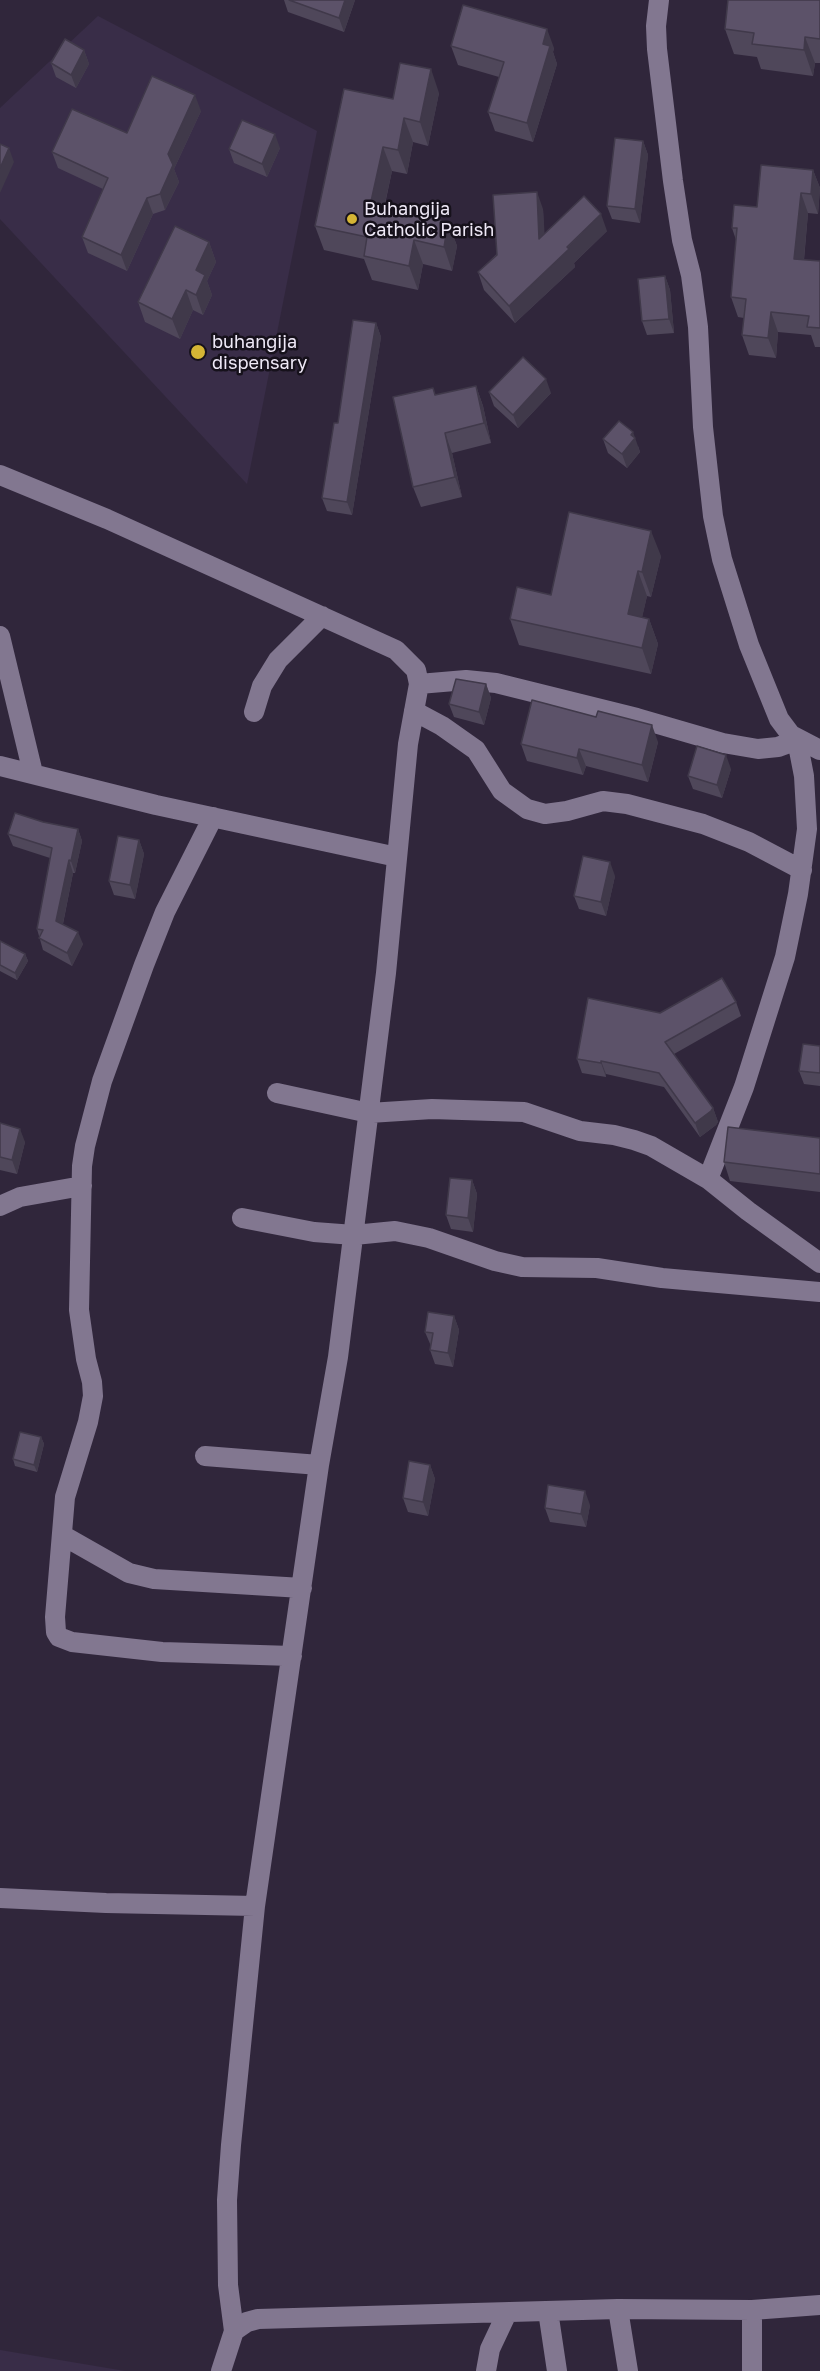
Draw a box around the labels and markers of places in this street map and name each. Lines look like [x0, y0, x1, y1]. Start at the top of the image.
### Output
place label: Buhangija Catholic Parish [364, 198, 494, 240]
marker: Buhangija Catholic Parish [345, 212, 359, 226]
place label: buhangija dispensary [212, 331, 307, 374]
marker: buhangija dispensary [189, 343, 207, 361]

